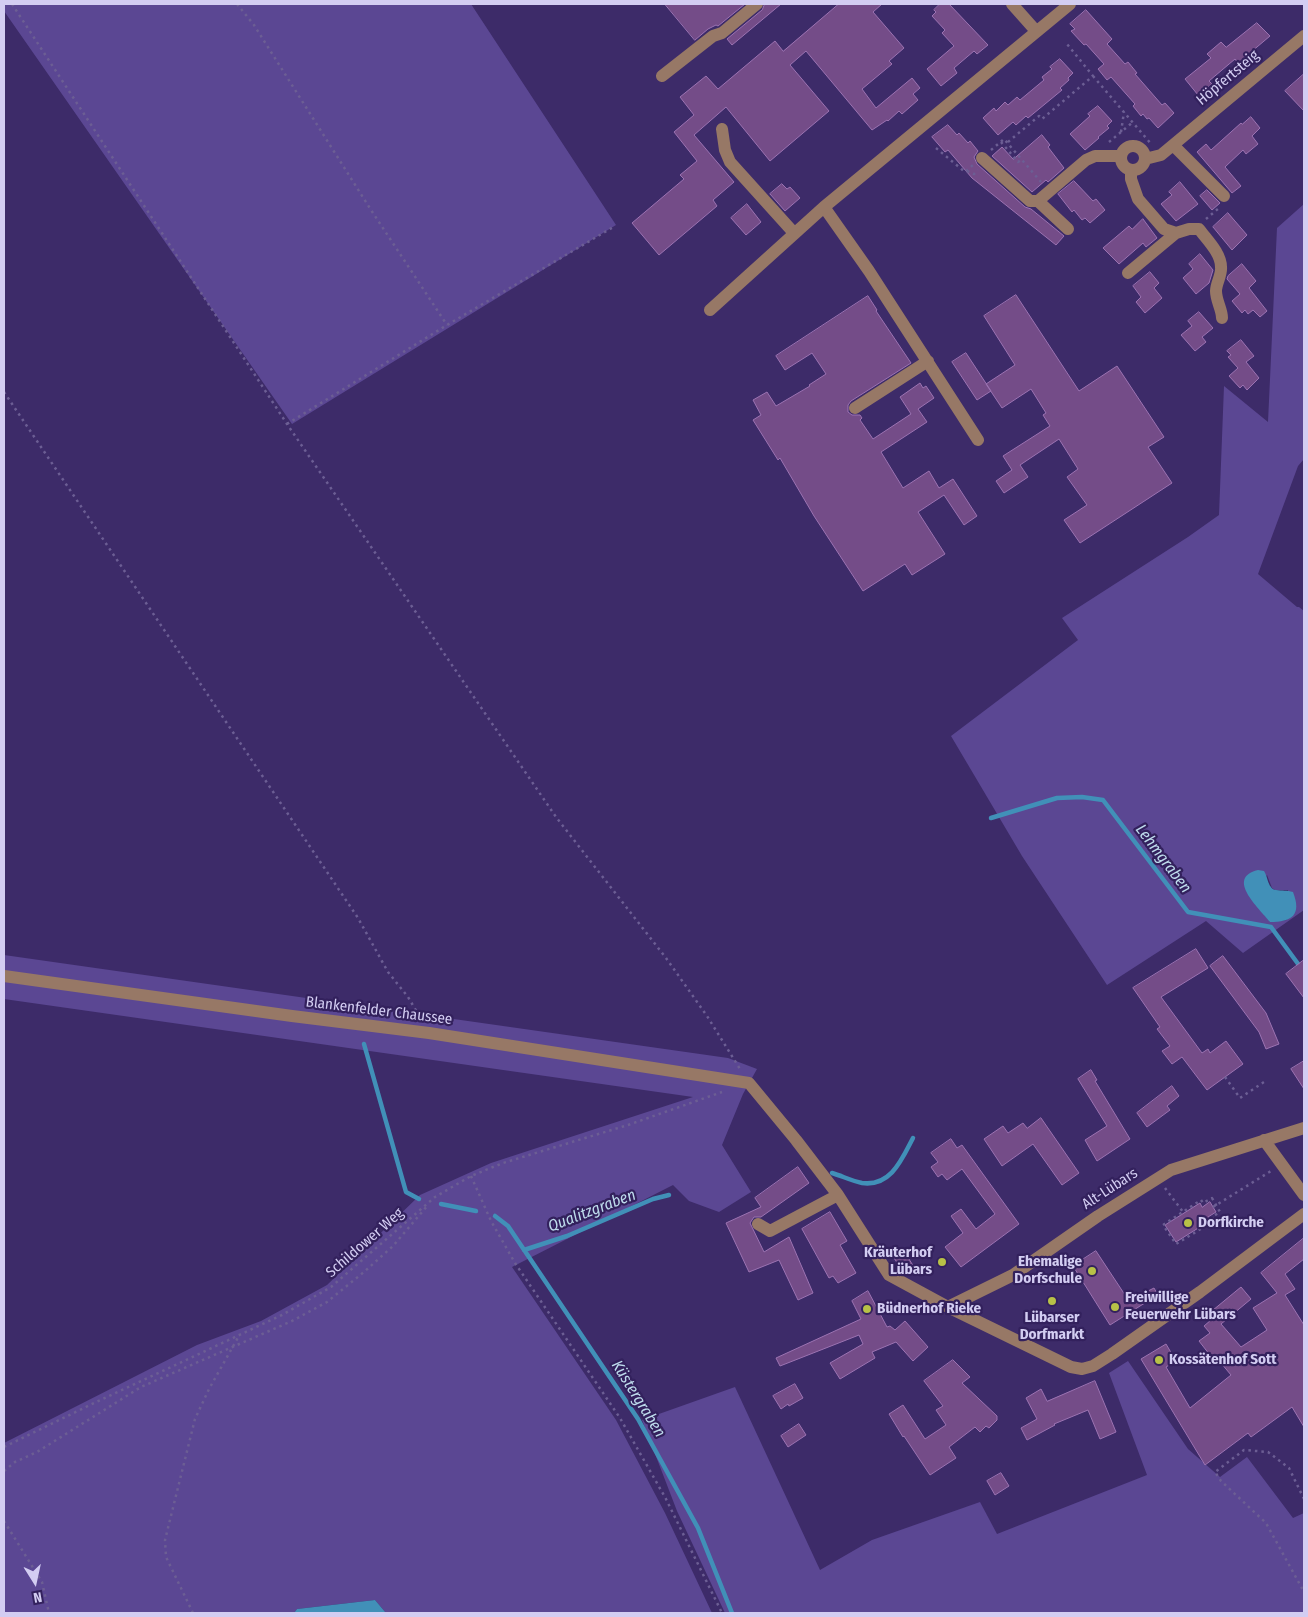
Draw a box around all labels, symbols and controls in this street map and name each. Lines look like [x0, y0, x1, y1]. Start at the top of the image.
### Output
street label: Höpfertsteig [1193, 47, 1263, 109]
water label: Lehmgraben [1131, 821, 1195, 897]
street label: Blankenfelder Chaussee [305, 993, 453, 1029]
street label: Alt-Lübars [1079, 1164, 1141, 1214]
water label: Qualitzgraben [545, 1186, 639, 1236]
street label: Schildower Weg [323, 1204, 407, 1282]
place label: Dorfkirche [1198, 1214, 1264, 1232]
marker: Dorfkirche [1182, 1217, 1194, 1229]
place label: Kräuterhof Lübars [864, 1244, 932, 1279]
place label: Ehemalige Dorfschule [1014, 1253, 1082, 1288]
marker: Kräuterhof Lübars [936, 1256, 948, 1268]
marker: Ehemalige Dorfschule [1086, 1265, 1098, 1277]
place label: Freiwillige Feuerwehr Lübars [1125, 1289, 1236, 1324]
marker: Lübarser Dorfmarkt [1046, 1295, 1058, 1307]
place label: Büdnerhof Rieke [877, 1300, 981, 1318]
marker: Freiwillige Feuerwehr Lübars [1109, 1301, 1121, 1313]
marker: Büdnerhof Rieke [861, 1303, 873, 1315]
place label: Lübarser Dorfmarkt [1020, 1309, 1084, 1344]
place label: Kossätenhof Sott [1169, 1351, 1277, 1369]
marker: Kossätenhof Sott [1153, 1354, 1165, 1366]
water label: Küstergraben [607, 1357, 669, 1441]
north arrow [10, 1557, 60, 1607]
text: N [32, 1588, 43, 1606]

